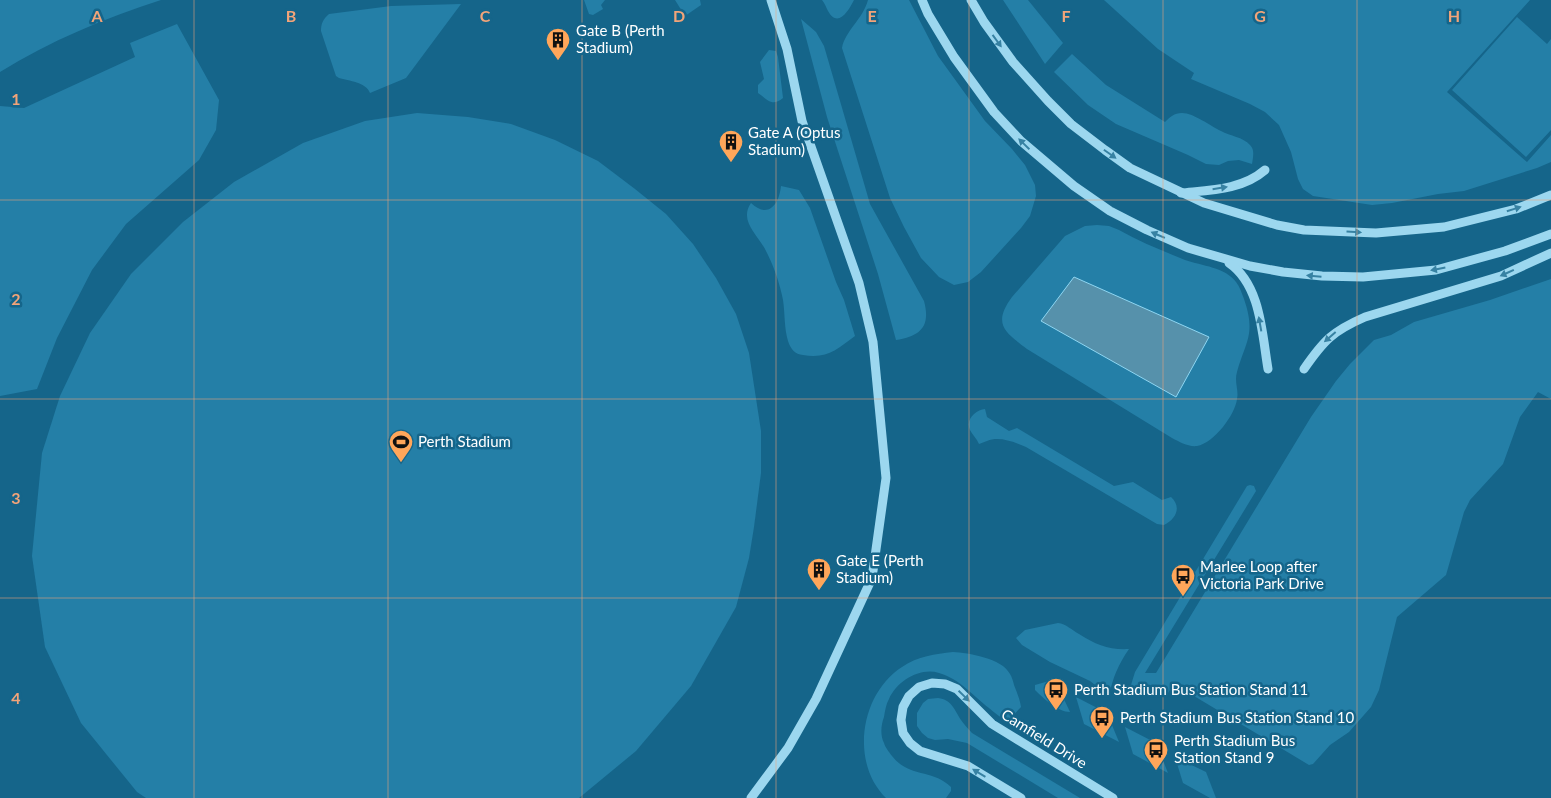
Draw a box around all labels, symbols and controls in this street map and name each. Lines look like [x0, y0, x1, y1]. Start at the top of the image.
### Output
text: A [90, 6, 103, 25]
text: B [286, 6, 296, 25]
text: C [480, 6, 491, 25]
text: D [673, 6, 685, 25]
text: E [867, 6, 877, 25]
text: F [1061, 6, 1071, 25]
text: G [1254, 6, 1266, 25]
text: H [1448, 6, 1460, 25]
place label: Gate B (Perth Stadium) [576, 21, 665, 56]
building icon: Gate B (Perth Stadium) [545, 27, 571, 61]
one-way arrow [992, 34, 1003, 47]
text: 1 [11, 89, 21, 108]
place label: Gate A (Optus Stadium) [748, 123, 840, 158]
building icon: Gate A (Optus Stadium) [718, 129, 744, 163]
one-way arrow [1019, 138, 1031, 150]
one-way arrow [1103, 149, 1117, 159]
one-way arrow [1212, 184, 1228, 192]
one-way arrow [1507, 205, 1522, 213]
one-way arrow [1346, 229, 1362, 237]
one-way arrow [1151, 230, 1165, 238]
one-way arrow [1430, 265, 1445, 273]
one-way arrow [1500, 270, 1514, 278]
one-way arrow [1306, 271, 1322, 279]
text: 2 [11, 289, 21, 308]
one-way arrow [1256, 316, 1264, 332]
one-way arrow [1324, 332, 1337, 343]
sports icon: Perth Stadium [388, 429, 414, 463]
place label: Perth Stadium [418, 432, 511, 450]
text: 3 [11, 488, 21, 507]
place label: Gate E (Perth Stadium) [836, 551, 924, 586]
building icon: Gate E (Perth Stadium) [806, 557, 832, 591]
place label: Marlee Loop after Victoria Park Drive [1200, 557, 1324, 592]
bus stop icon: Marlee Loop after Victoria Park Drive [1170, 563, 1196, 597]
bus stop icon: Perth Stadium Bus Station Stand 11 [1043, 677, 1069, 711]
place label: Perth Stadium Bus Station Stand 11 [1074, 680, 1308, 698]
text: 4 [11, 688, 21, 707]
one-way arrow [957, 690, 969, 702]
street label: Camfield Drive [998, 705, 1091, 772]
bus stop icon: Perth Stadium Bus Station Stand 10 [1089, 705, 1115, 739]
place label: Perth Stadium Bus Station Stand 10 [1120, 708, 1354, 726]
place label: Perth Stadium Bus Station Stand 9 [1174, 731, 1295, 766]
bus stop icon: Perth Stadium Bus Station Stand 9 [1143, 737, 1169, 771]
one-way arrow [973, 768, 986, 777]

